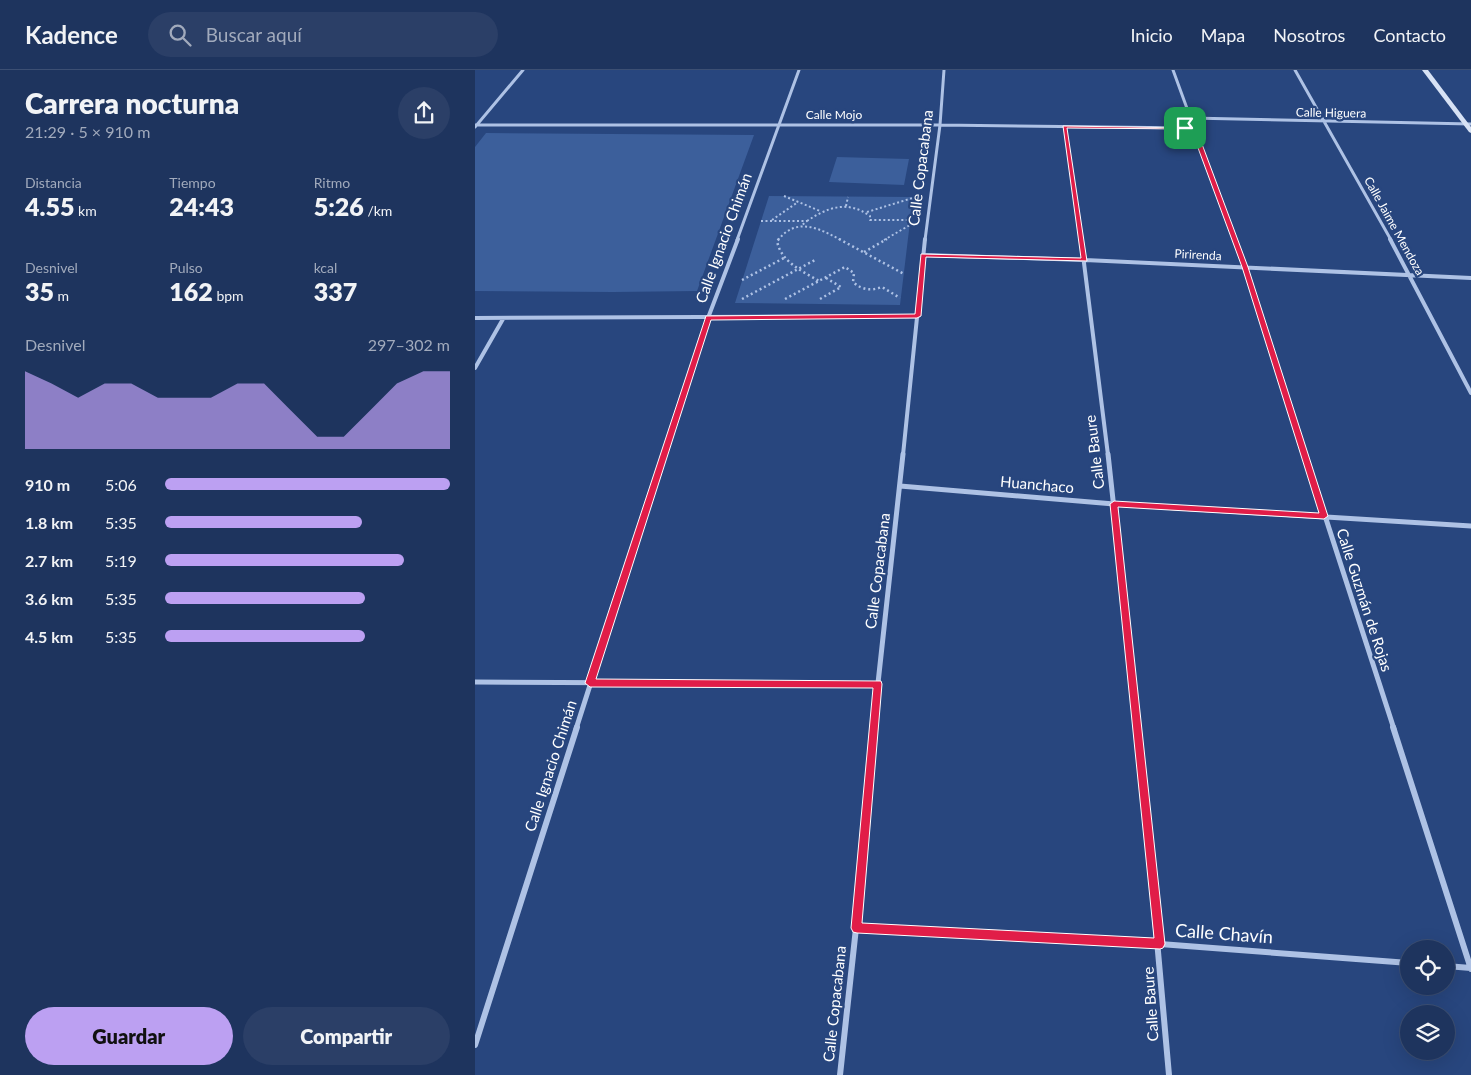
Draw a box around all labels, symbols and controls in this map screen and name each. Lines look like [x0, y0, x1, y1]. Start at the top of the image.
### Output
search box [148, 12, 498, 57]
text: Kadence [25, 20, 118, 49]
icon: search [166, 21, 194, 49]
text: Buscar aquí [206, 23, 302, 46]
text: Inicio [1130, 24, 1173, 46]
text: Mapa [1201, 24, 1245, 46]
text: Nosotros [1273, 24, 1345, 46]
text: Contacto [1373, 24, 1446, 46]
text: Carrera nocturna [25, 86, 239, 120]
button: share [398, 87, 450, 139]
street label: Calle Higuera [1296, 104, 1366, 121]
street label: Calle Mojo [806, 107, 862, 122]
pin [1164, 107, 1206, 149]
street label: Calle Copacabana [904, 109, 936, 227]
icon: arrive [1171, 114, 1199, 142]
text: 21:29 · 5 × 910 m [25, 122, 150, 141]
street label: Calle Ignacio Chimán [691, 170, 755, 305]
text: Distancia [25, 174, 82, 191]
text: Tiempo [169, 174, 216, 191]
text: Ritmo [314, 174, 350, 191]
street label: Calle Jaime Mendoza [1361, 174, 1428, 278]
text: 4.55 [25, 191, 74, 221]
text: 24:43 [169, 191, 234, 221]
text: 5:26 [314, 191, 364, 221]
text: km [74, 202, 97, 219]
text: /km [364, 202, 392, 219]
street label: Pirirenda [1174, 246, 1222, 263]
text: Desnivel [25, 259, 78, 276]
text: Pulso [169, 259, 203, 276]
text: kcal [314, 259, 337, 276]
text: 35 [25, 276, 54, 306]
text: 162 [169, 276, 213, 306]
text: 337 [314, 276, 357, 306]
text: m [54, 287, 69, 304]
text: bpm [213, 287, 244, 304]
text: Desnivel [25, 335, 85, 354]
text: 297–302 m [368, 335, 450, 354]
street label: Calle Baure [1081, 414, 1107, 490]
street label: Huanchaco [999, 472, 1075, 496]
text: 910 m [25, 475, 70, 494]
text: 5:06 [105, 475, 137, 494]
street label: Calle Copacabana [861, 512, 893, 630]
text: 1.8 km [25, 513, 73, 532]
text: 5:35 [105, 513, 137, 532]
street label: Calle Guzmán de Rojas [1333, 526, 1397, 674]
text: 2.7 km [25, 551, 73, 570]
text: 5:19 [105, 551, 137, 570]
text: 3.6 km [25, 589, 73, 608]
text: 5:35 [105, 589, 137, 608]
text: 4.5 km [25, 627, 73, 646]
text: 5:35 [105, 627, 137, 646]
street label: Calle Ignacio Chimán [520, 698, 580, 834]
street label: Calle Chavín [1174, 919, 1274, 947]
map controls [1400, 940, 1455, 1060]
button: locate [1400, 940, 1455, 995]
street label: Calle Copacabana [819, 945, 849, 1063]
street label: Calle Baure [1138, 966, 1162, 1042]
button: layers [1400, 1005, 1455, 1060]
button: Guardar [25, 1007, 233, 1065]
button: Compartir [243, 1007, 450, 1065]

